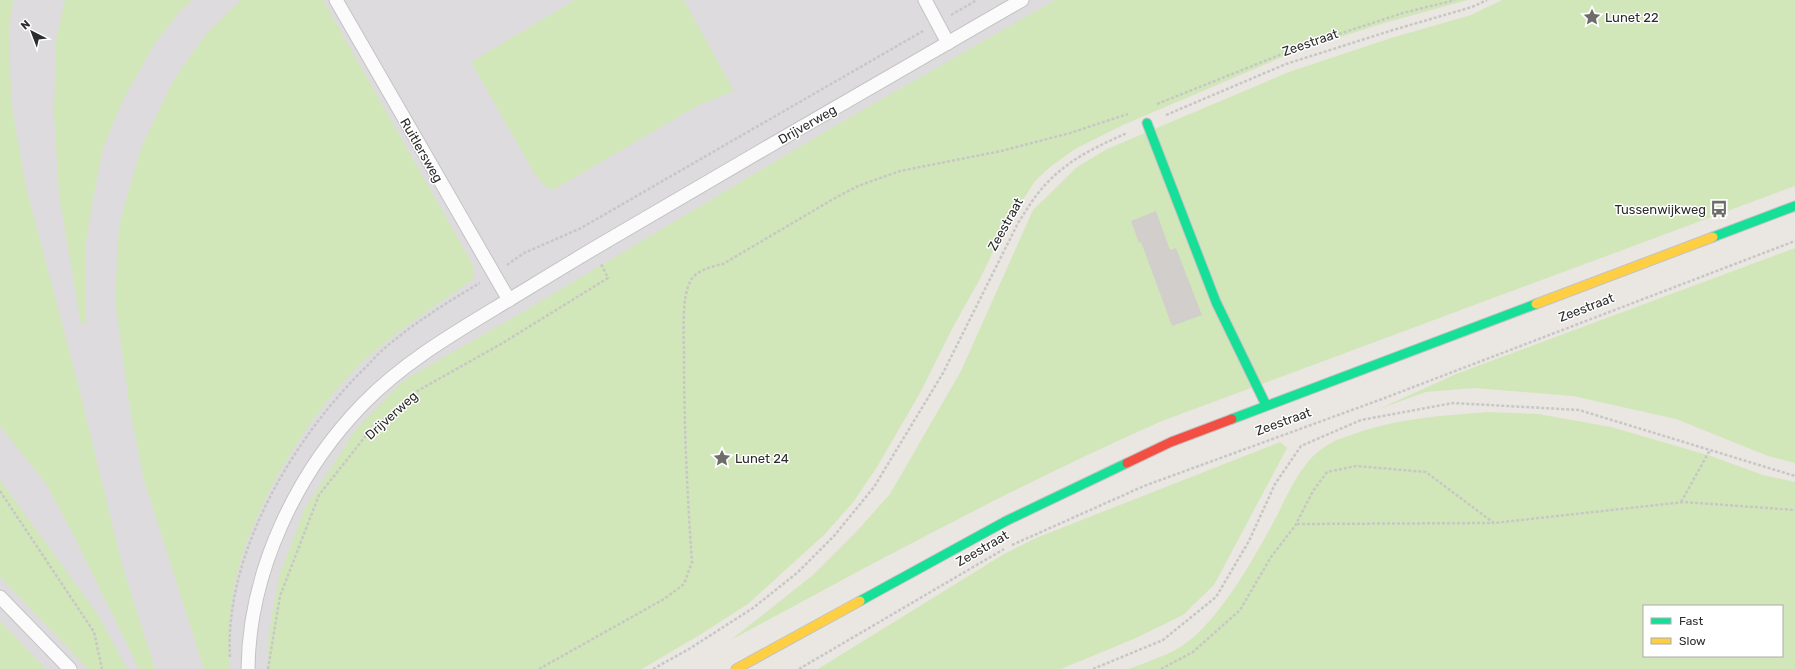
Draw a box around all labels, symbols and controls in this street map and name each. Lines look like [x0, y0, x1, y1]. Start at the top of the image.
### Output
place icon: Lunet 22 [1582, 7, 1602, 27]
place label: Lunet 22 [1605, 10, 1659, 25]
north arrow [12, 12, 52, 52]
text: N [18, 17, 33, 32]
street label: Zeestraat [1280, 26, 1340, 59]
street label: Drijverweg [775, 102, 840, 148]
street label: Ruitlersweg [396, 115, 446, 186]
street label: Zeestraat [985, 195, 1026, 253]
bus stop icon: Tussenwijkweg [1709, 199, 1729, 219]
place label: Tussenwijkweg [1614, 202, 1706, 218]
street label: Zeestraat [1556, 290, 1616, 325]
street label: Drijverweg [362, 388, 421, 443]
street label: Zeestraat [1253, 404, 1313, 438]
place icon: Lunet 24 [712, 448, 732, 468]
place label: Lunet 24 [735, 451, 789, 466]
street label: Zeestraat [953, 527, 1011, 569]
legend [1643, 605, 1783, 657]
text: Fast [1679, 614, 1703, 628]
text: Slow [1679, 634, 1706, 648]

